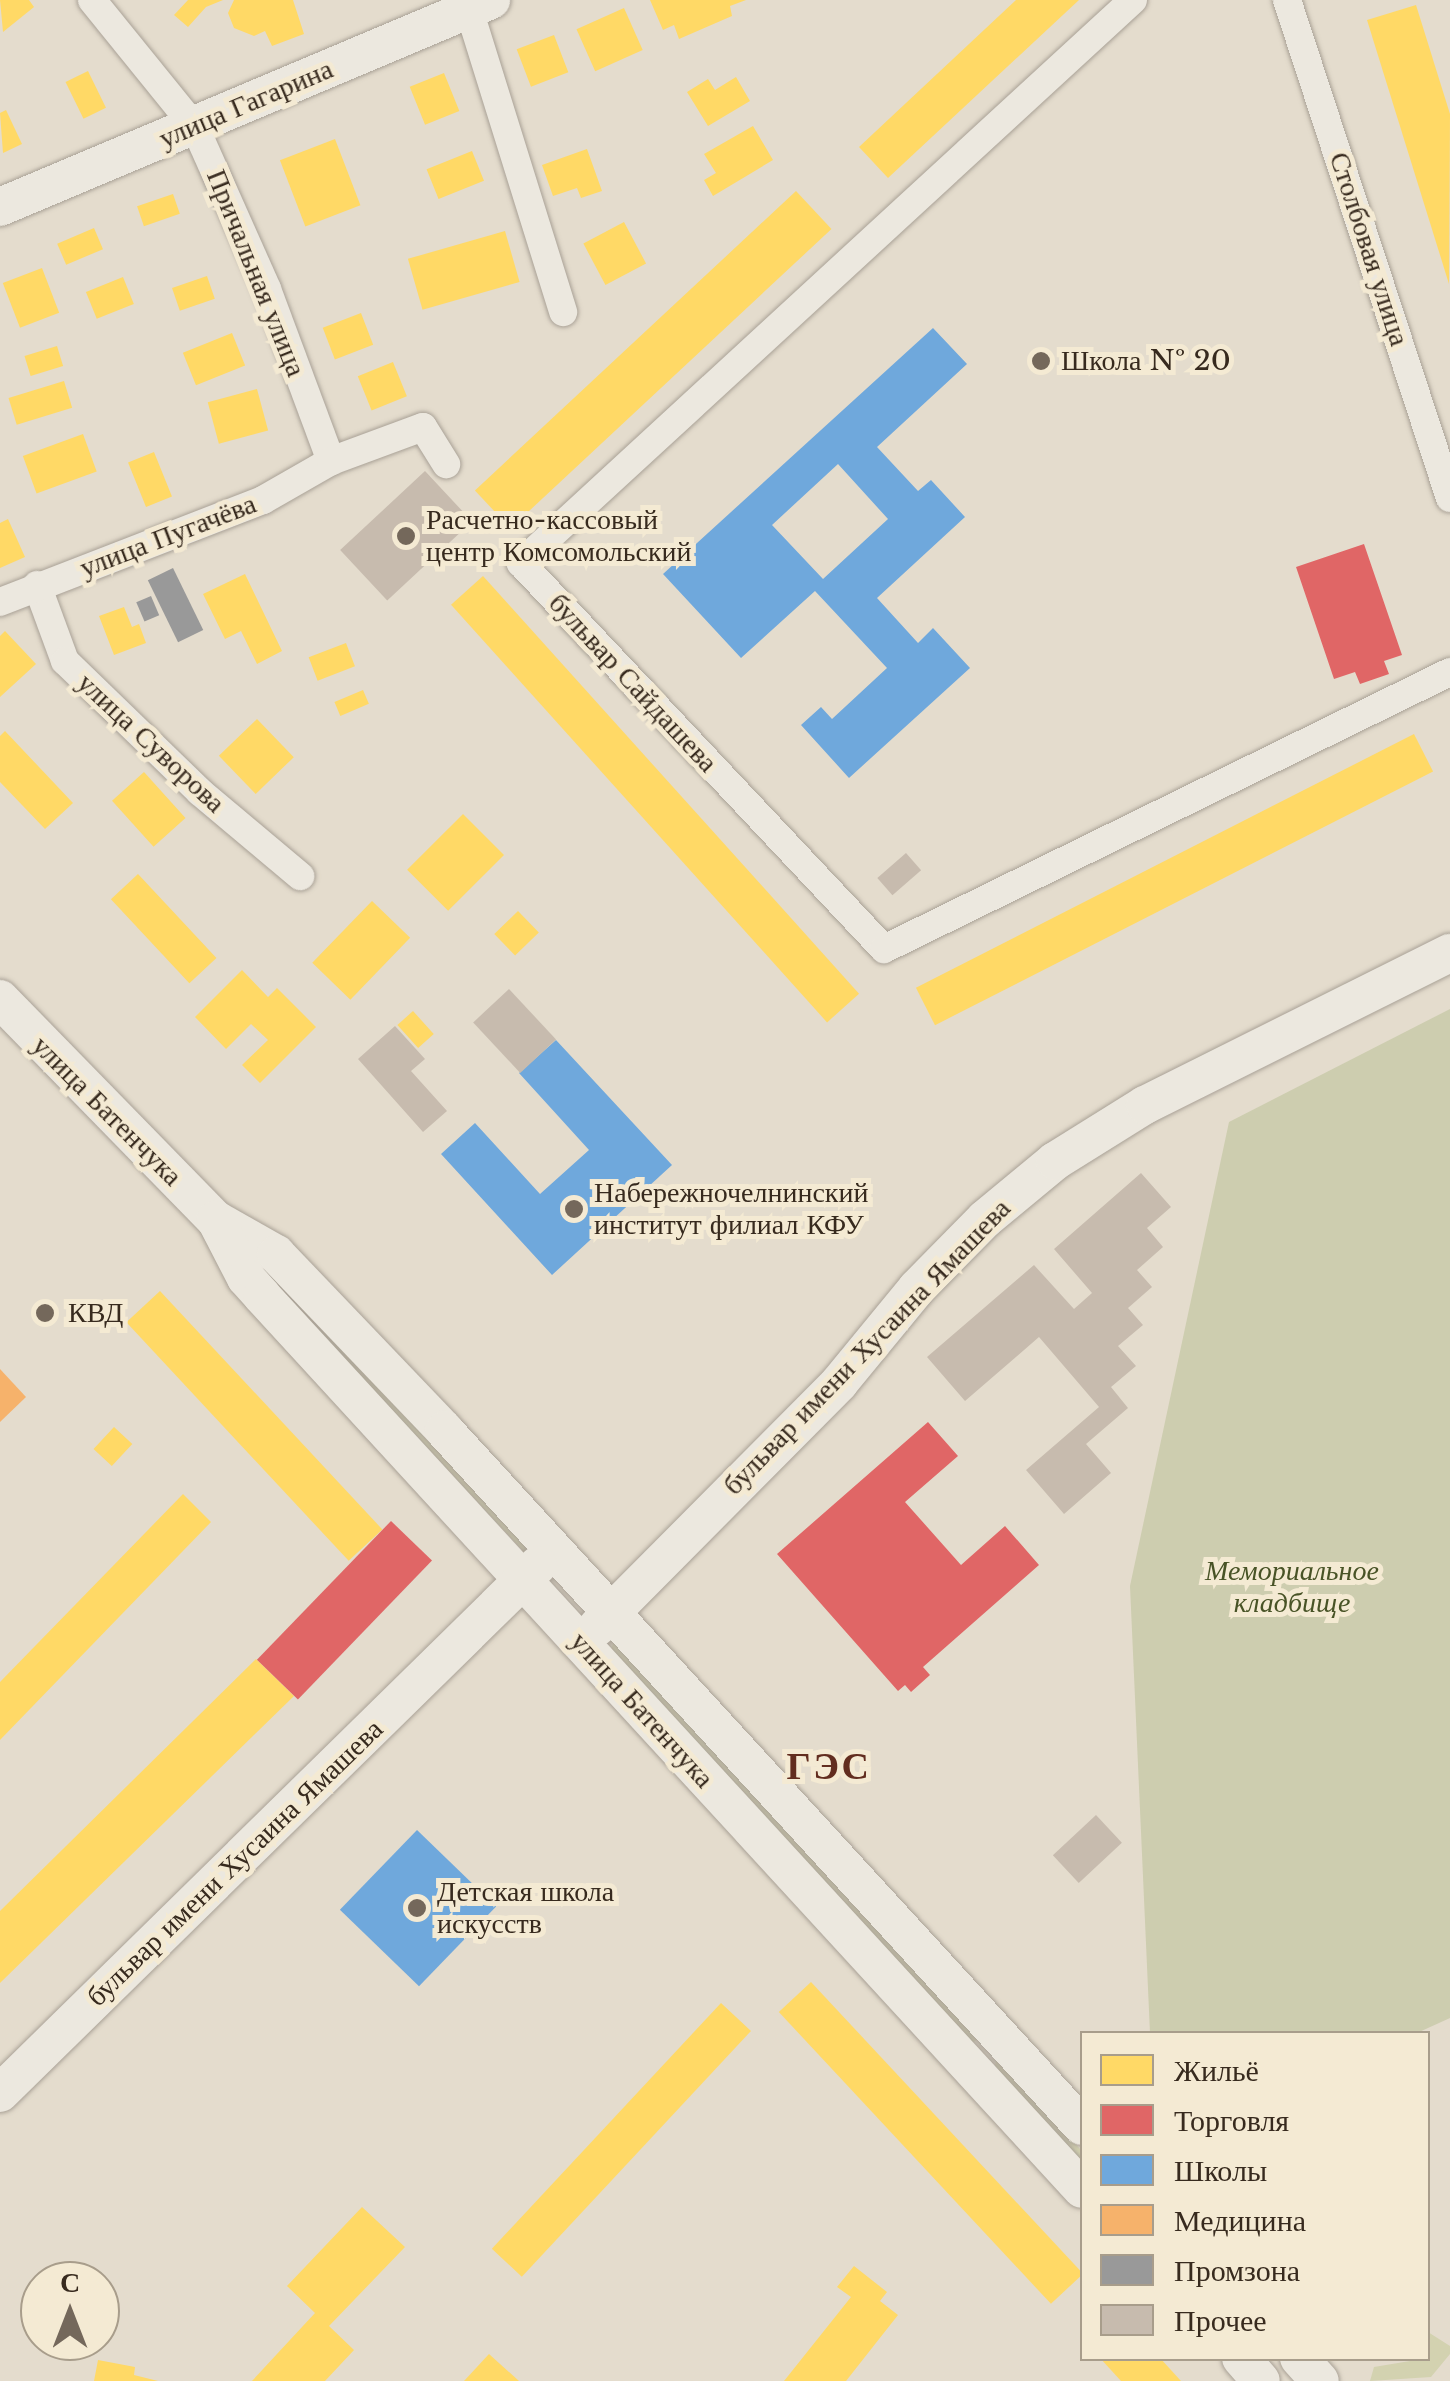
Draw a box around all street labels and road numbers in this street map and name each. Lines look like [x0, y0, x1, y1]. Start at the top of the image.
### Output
street label: улица Гагарина [154, 52, 338, 156]
street label: Столбовая улица [1322, 148, 1416, 350]
street label: Причальная улица [199, 165, 313, 381]
street label: улица Пугачёва [75, 487, 261, 585]
street label: бульвар Сайдашева [542, 587, 724, 779]
street label: улица Суворова [70, 666, 232, 820]
street label: улица Батенчука [25, 1029, 189, 1193]
street label: бульвар имени Хусаина Ямашева [717, 1192, 1017, 1502]
street label: улица Батенчука [563, 1625, 721, 1795]
street label: бульвар имени Хусаина Ямашева [80, 1713, 390, 2013]

